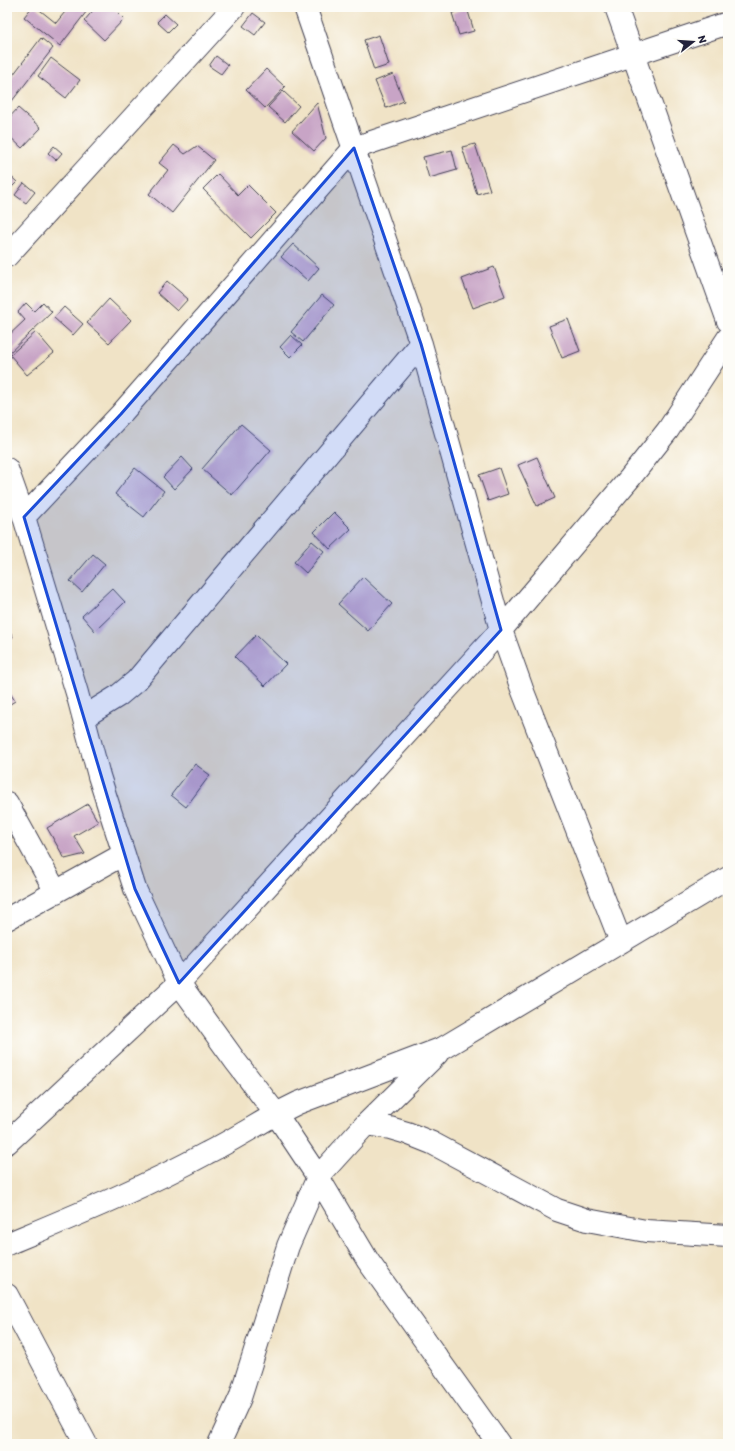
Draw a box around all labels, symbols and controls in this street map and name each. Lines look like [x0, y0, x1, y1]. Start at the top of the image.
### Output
north arrow [673, 22, 713, 62]
text: N [695, 34, 709, 45]

